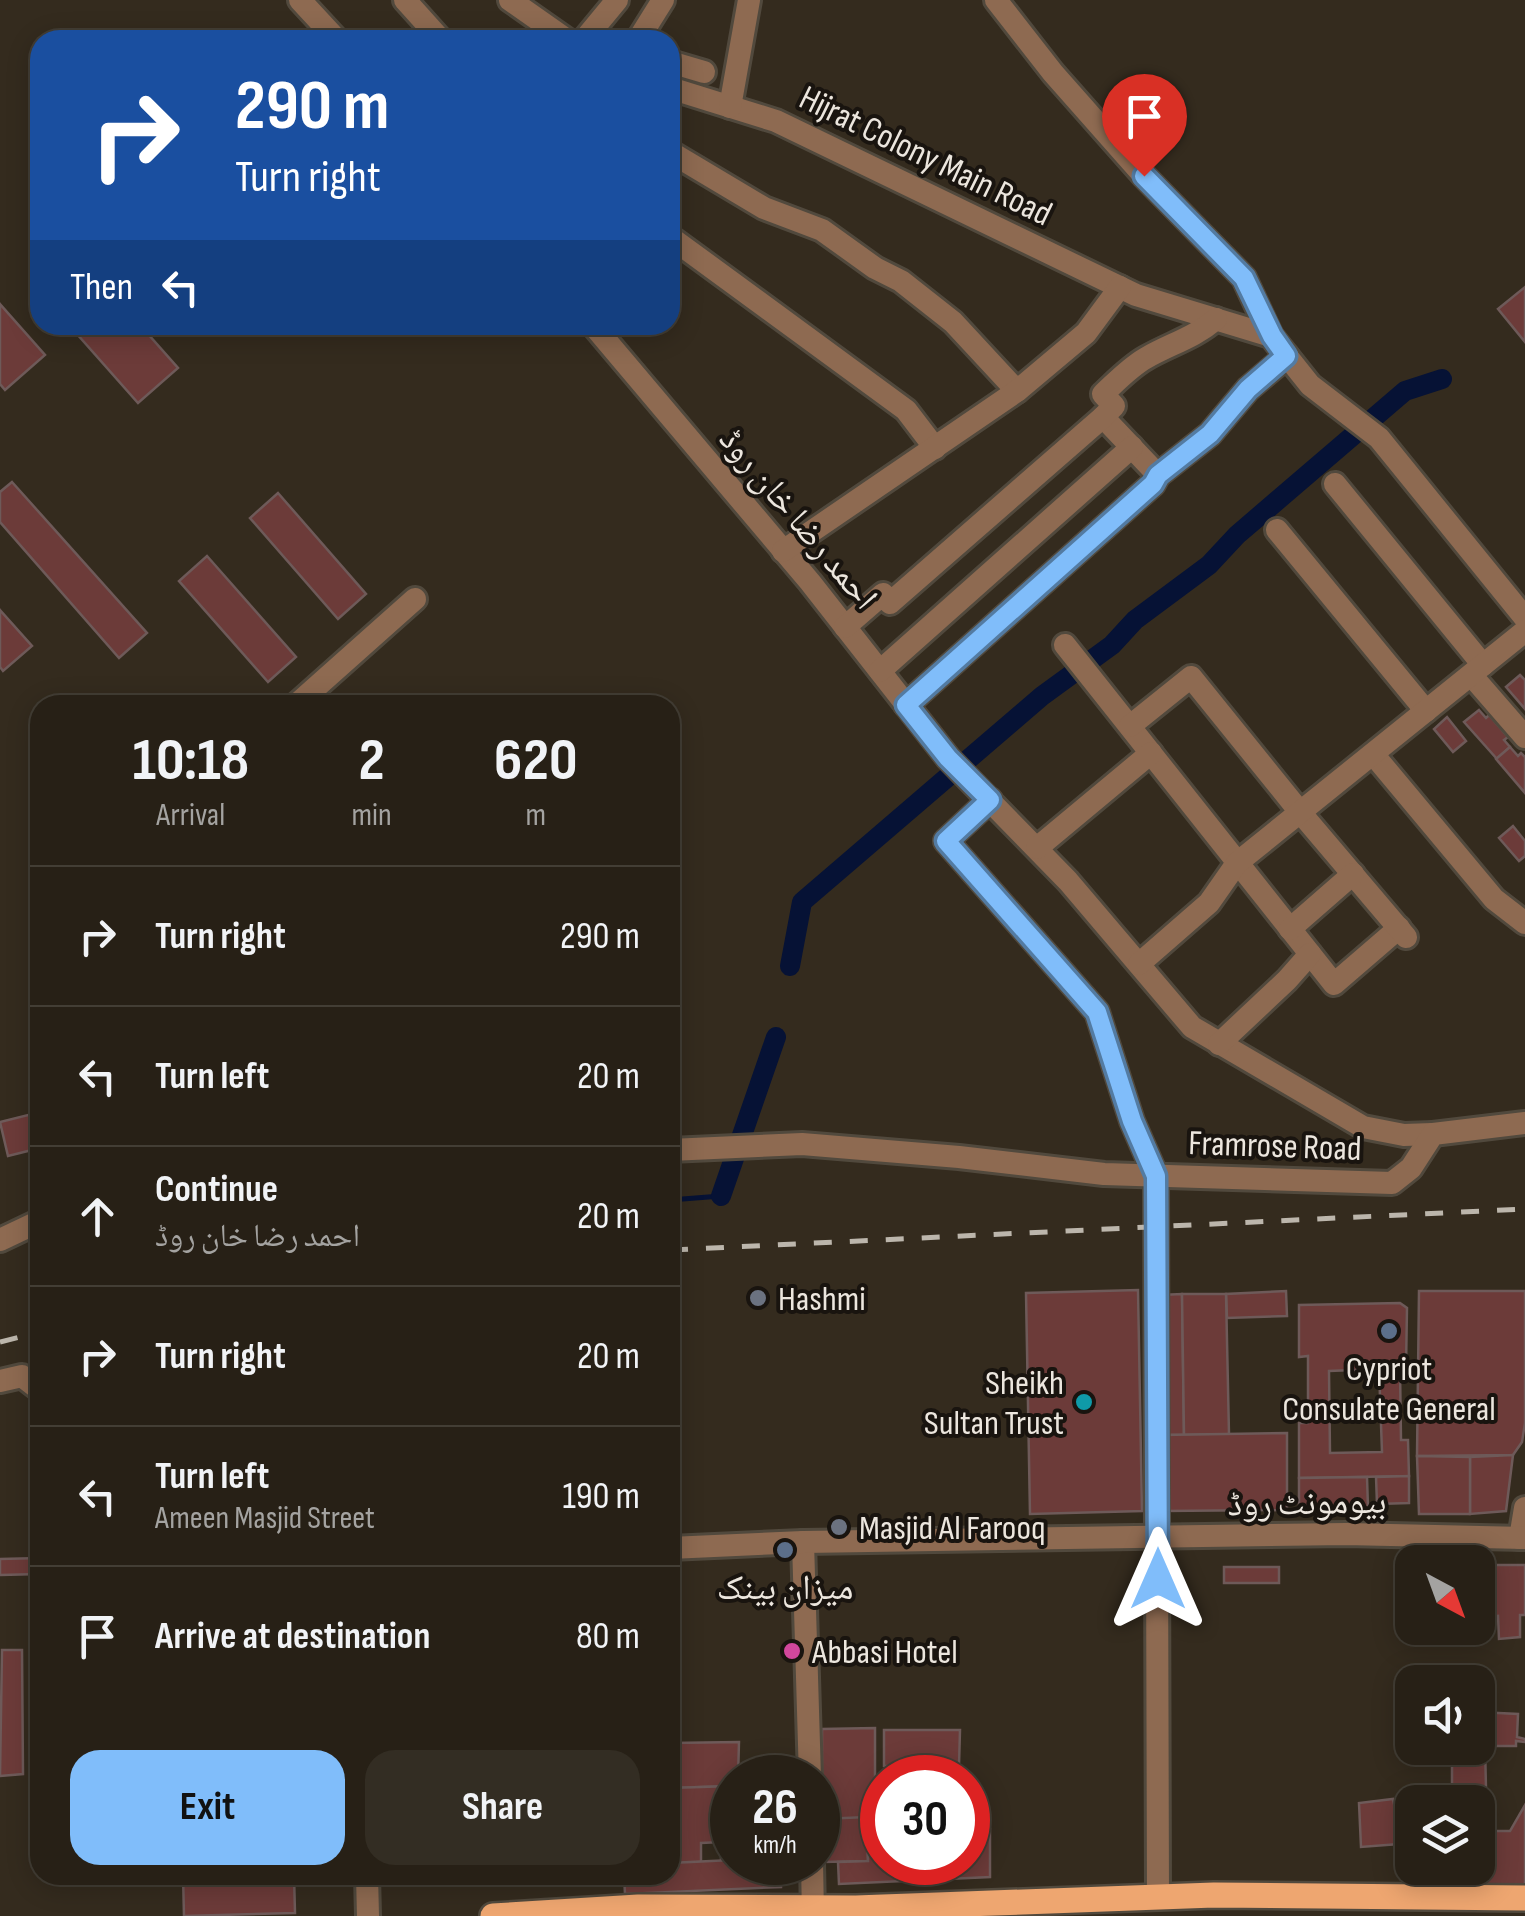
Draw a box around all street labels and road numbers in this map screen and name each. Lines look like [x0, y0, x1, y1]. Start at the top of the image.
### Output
street label: Hijrat Colony Main Road [792, 77, 1059, 236]
street label: احمد رضا خان روڈ [709, 419, 886, 619]
street label: Framrose Road [1188, 1122, 1362, 1171]
street label: بیومونٹ روڈ [1227, 1481, 1387, 1526]

